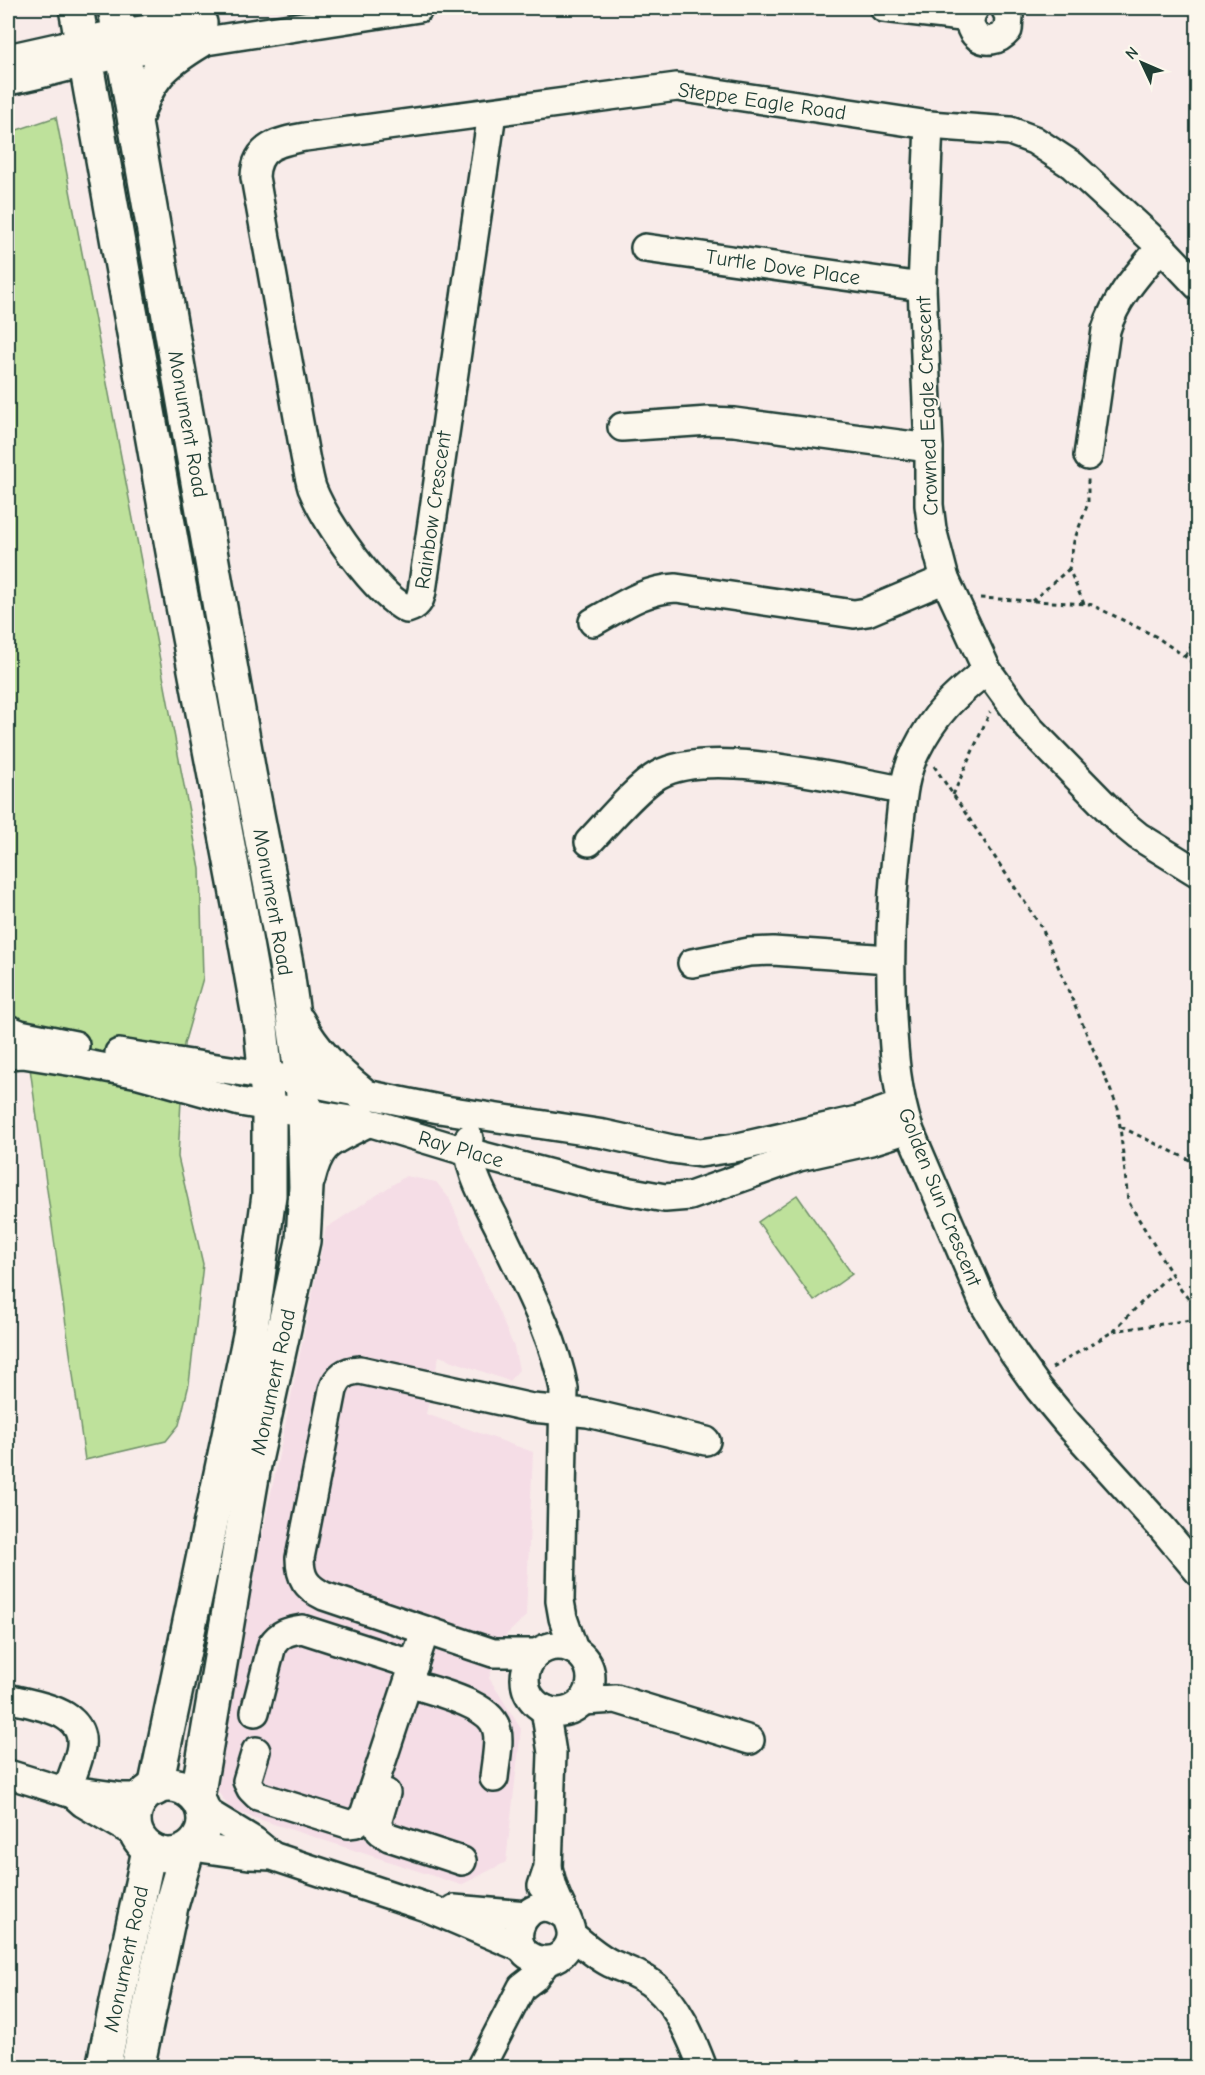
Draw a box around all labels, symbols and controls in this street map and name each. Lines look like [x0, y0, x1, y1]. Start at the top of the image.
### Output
north arrow [1112, 33, 1172, 93]
text: N [1122, 43, 1142, 63]
street label: Steppe Eagle Road [676, 77, 848, 125]
street label: Turtle Dove Place [704, 244, 862, 290]
street label: Crowned Eagle Crescent [911, 295, 943, 516]
street label: Monument Road [163, 349, 213, 499]
street label: Rainbow Crescent [410, 428, 456, 591]
street label: Monument Road [248, 827, 298, 977]
street label: Golden Sun Crescent [893, 1104, 987, 1291]
street label: Ray Place [416, 1125, 506, 1173]
street label: Monument Road [246, 1307, 300, 1457]
street label: Monument Road [99, 1884, 153, 2034]

